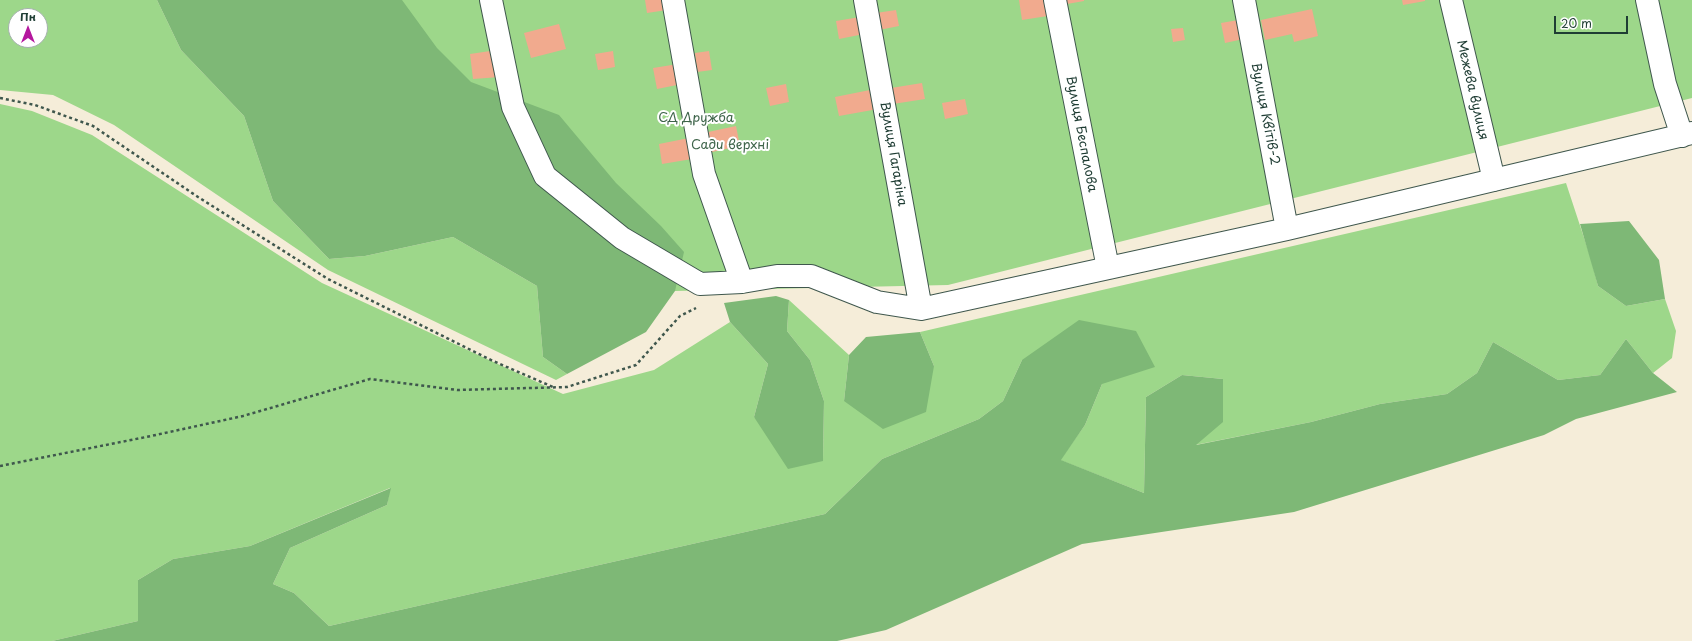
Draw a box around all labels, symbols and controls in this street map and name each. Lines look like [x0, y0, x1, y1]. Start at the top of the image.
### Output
north arrow [8, 8, 48, 48]
text: Пн [20, 8, 36, 25]
scale bar [1556, 8, 1630, 34]
text: 20 m [1561, 14, 1592, 32]
street label: Межева вулиця [1453, 39, 1491, 141]
street label: Вулиця Квітів-2 [1247, 62, 1283, 166]
street label: Вулиця Беспалова [1062, 75, 1100, 193]
street label: Вулиця Гагаріна [876, 101, 910, 207]
park label: СД Дружба [658, 110, 734, 126]
park label: Сади верхні [691, 137, 769, 153]

